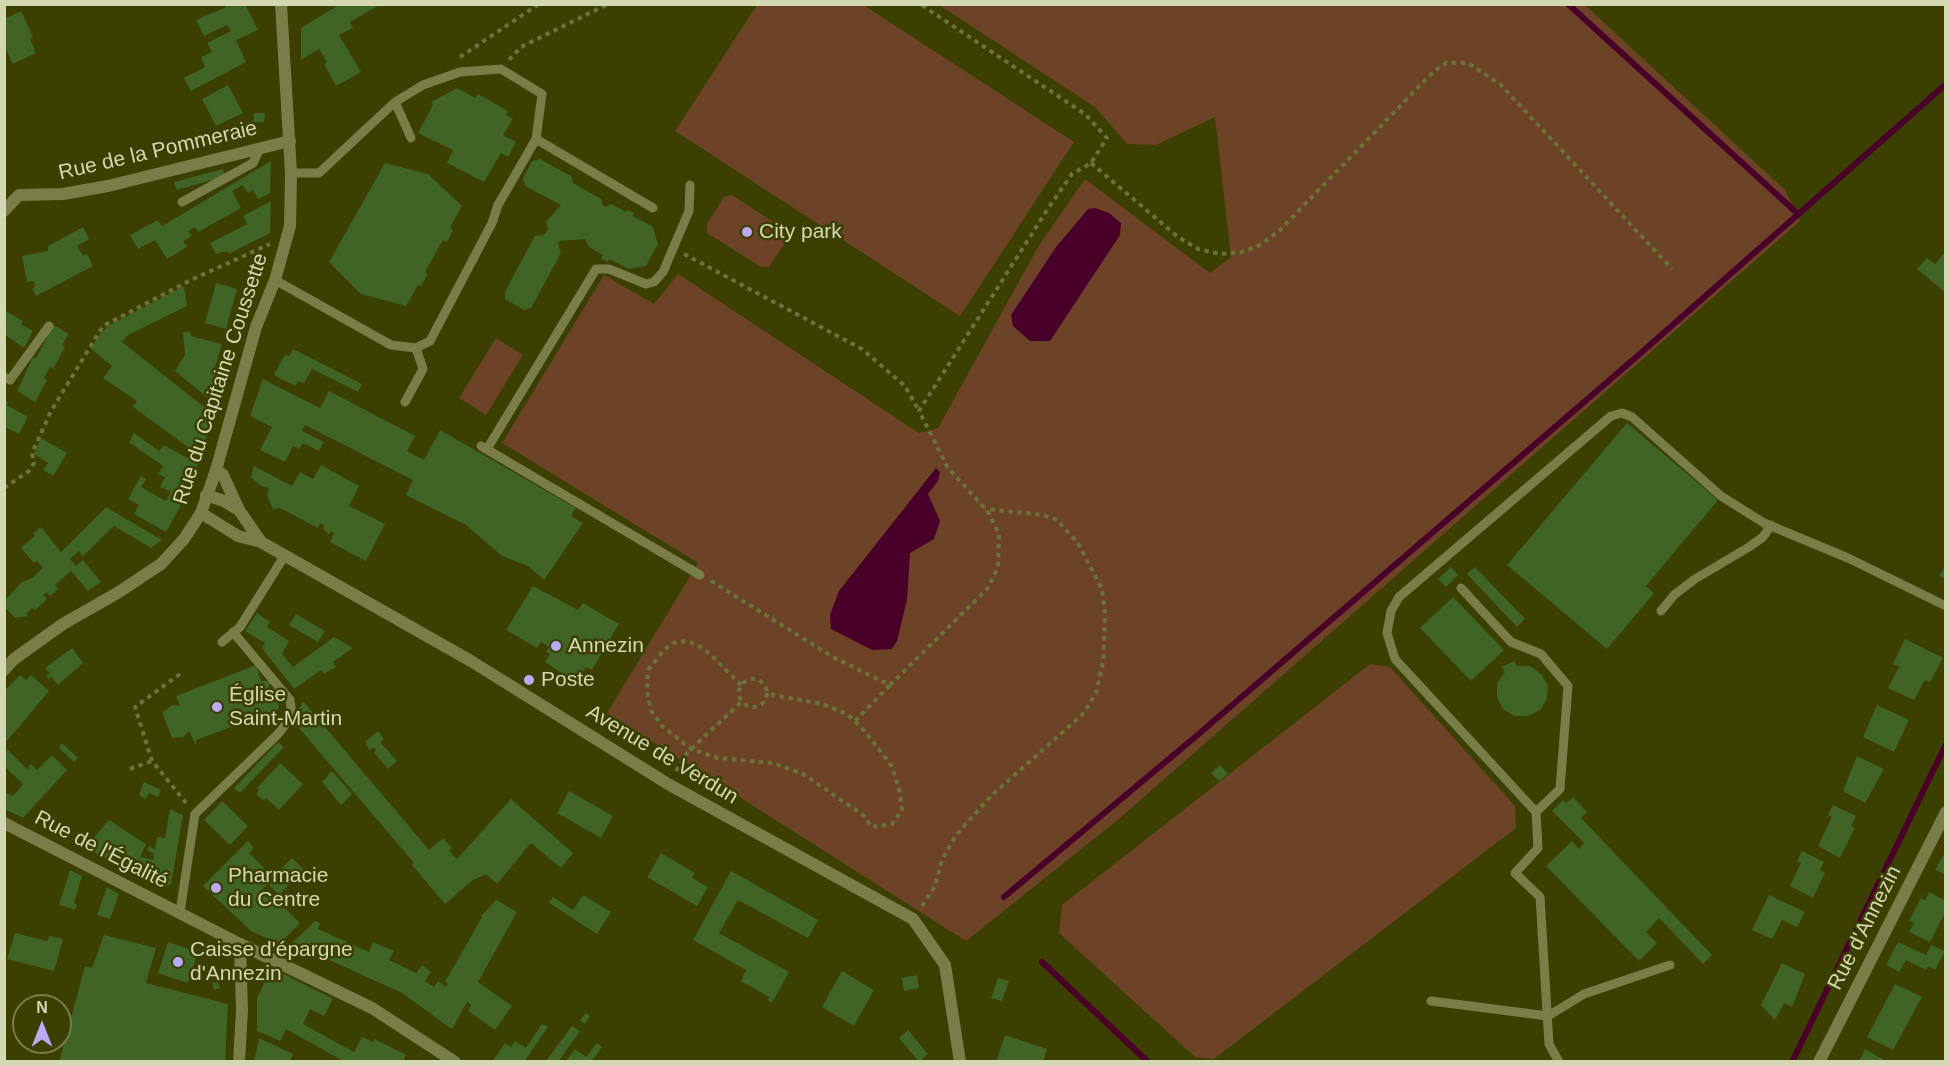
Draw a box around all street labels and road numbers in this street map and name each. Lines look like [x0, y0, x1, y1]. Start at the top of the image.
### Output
street label: Rue de la Pommeraie [56, 116, 260, 186]
street label: Rue du Capitaine Coussette [168, 250, 274, 508]
street label: Avenue de Verdun [582, 700, 742, 810]
street label: Rue de l'Égalité [30, 806, 172, 894]
street label: Rue d'Annezin [1823, 862, 1907, 994]

